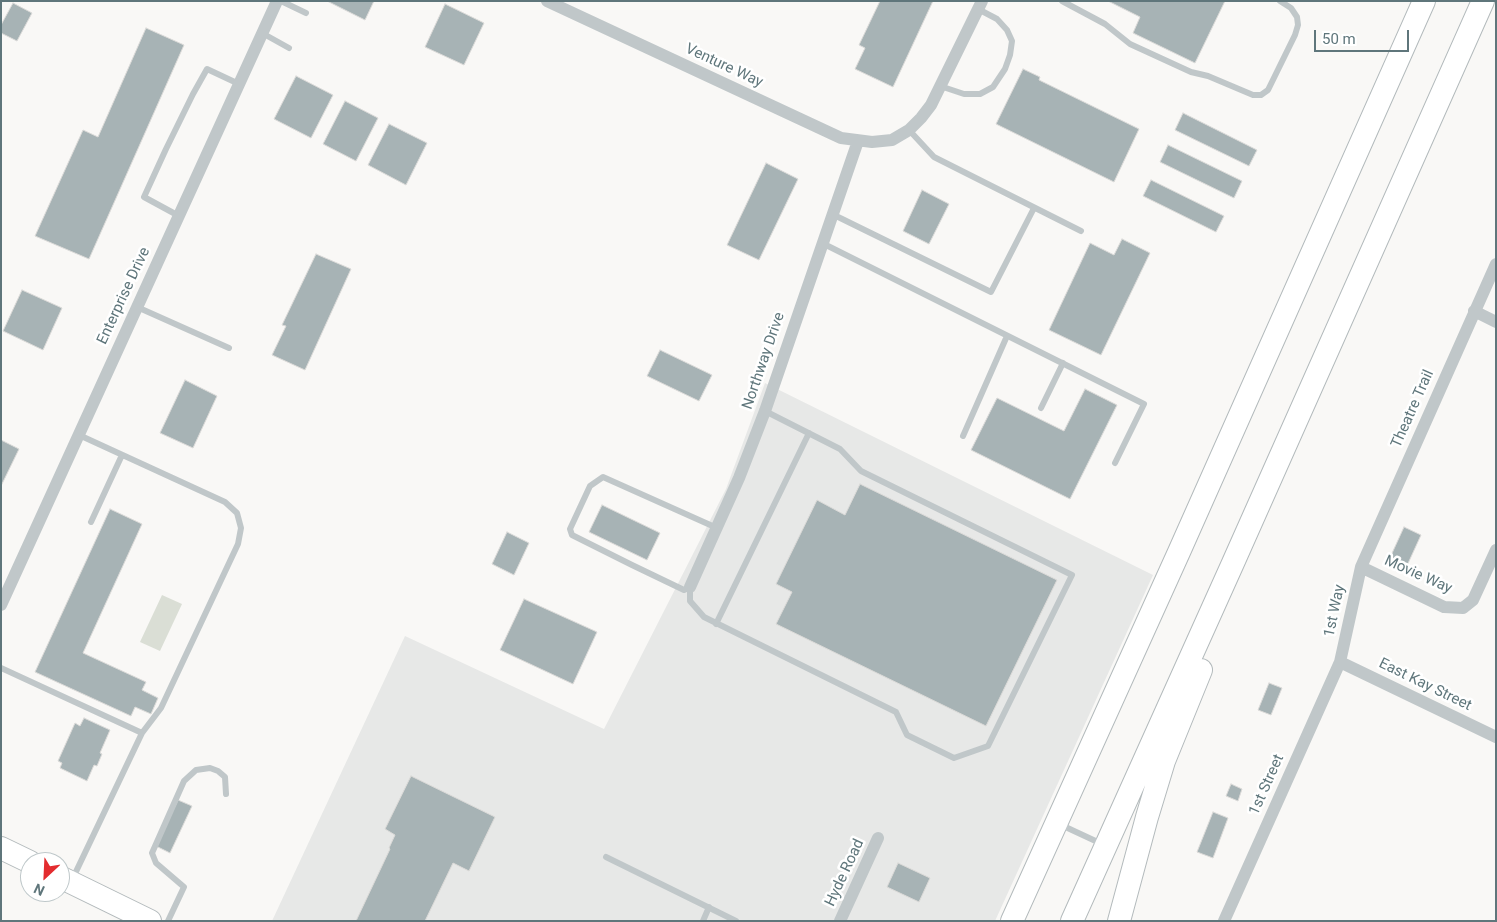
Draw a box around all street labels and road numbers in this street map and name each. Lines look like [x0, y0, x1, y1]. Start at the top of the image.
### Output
street label: Venture Way [682, 40, 766, 92]
street label: Enterprise Drive [94, 245, 154, 347]
street label: Northway Drive [739, 310, 789, 412]
street label: Theatre Trail [1388, 367, 1438, 451]
street label: Movie Way [1381, 552, 1455, 598]
street label: 1st Way [1321, 583, 1349, 639]
street label: East Kay Street [1376, 655, 1474, 715]
street label: 1st Street [1246, 752, 1288, 818]
street label: Hyde Road [822, 836, 868, 910]

